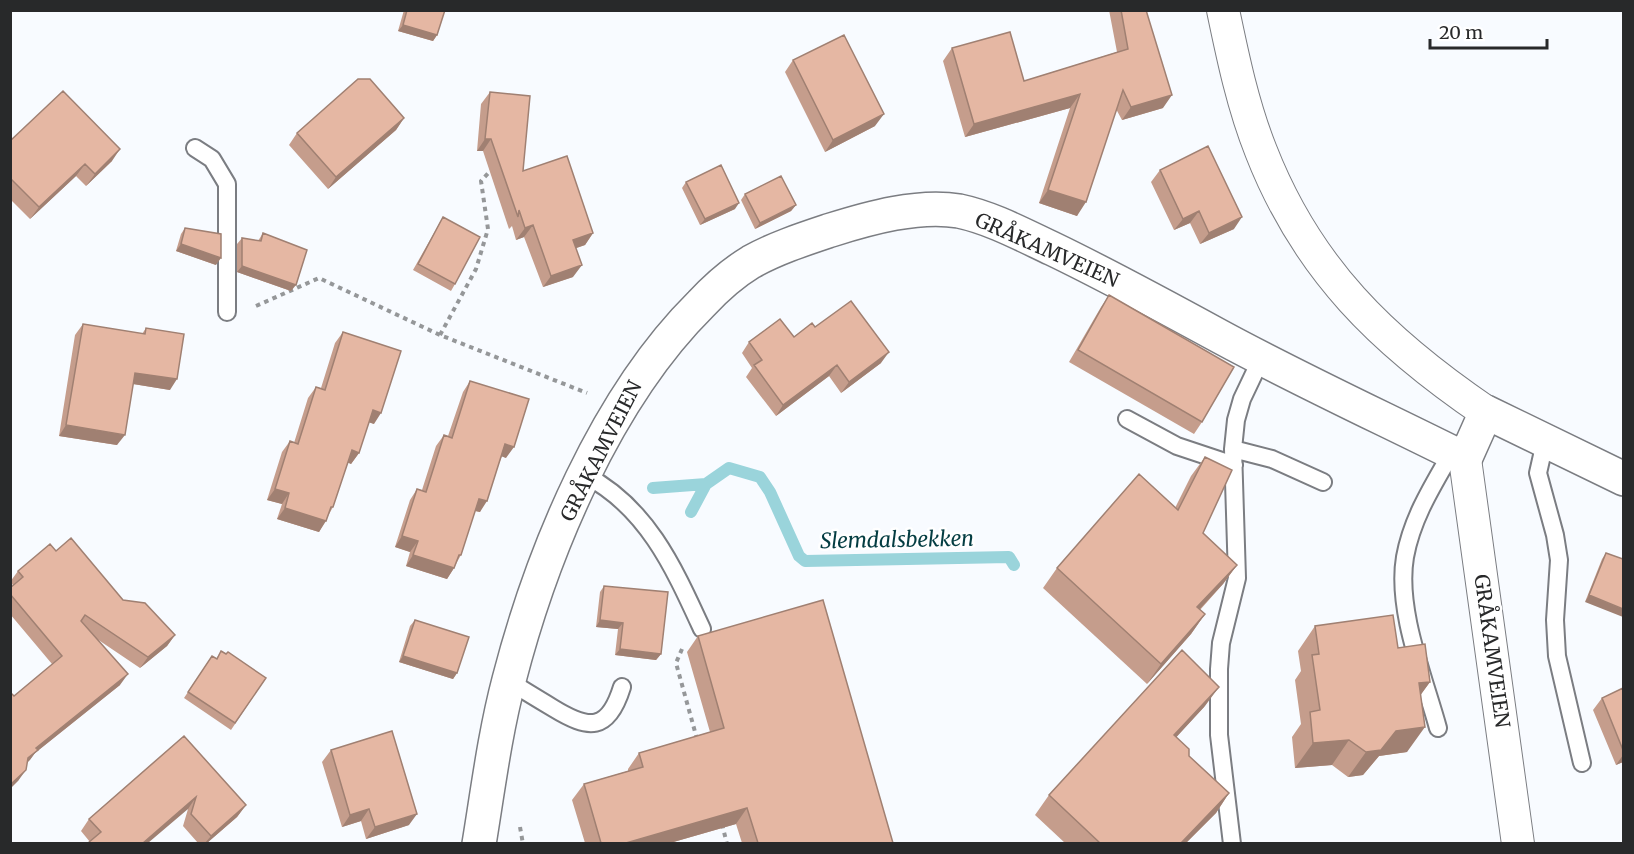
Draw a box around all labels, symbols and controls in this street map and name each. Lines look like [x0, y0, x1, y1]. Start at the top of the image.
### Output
scale bar [1430, 12, 1547, 50]
text: 20 m [1439, 21, 1483, 44]
street label: GRÅKAMVEIEN [971, 205, 1124, 293]
street label: GRÅKAMVEIEN [553, 375, 647, 525]
water label: Slemdalsbekken [820, 525, 974, 554]
street label: GRÅKAMVEIEN [1469, 572, 1518, 730]

